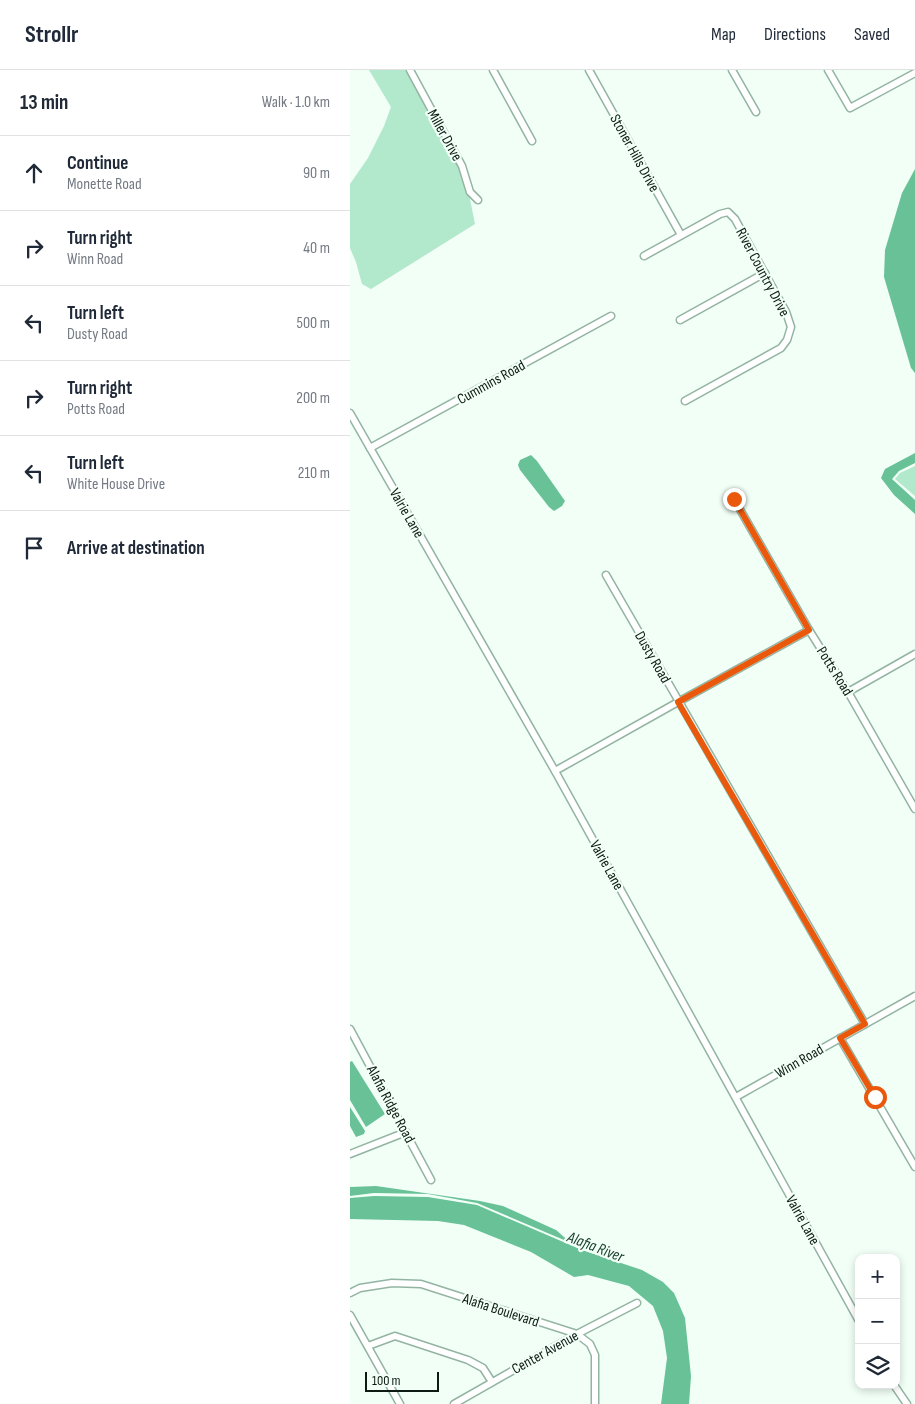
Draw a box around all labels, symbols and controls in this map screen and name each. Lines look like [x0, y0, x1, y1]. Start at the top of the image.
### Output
text: Strollr [25, 20, 79, 49]
text: Map [711, 24, 736, 45]
text: Directions [764, 24, 826, 45]
text: Saved [854, 24, 890, 45]
text: 13 min [20, 90, 68, 115]
text: Walk · 1.0 km [262, 93, 330, 112]
street label: Miller Drive [423, 106, 466, 164]
street label: Stoner Hills Drive [605, 111, 664, 196]
text: Continue [67, 152, 128, 175]
icon: ahead [20, 159, 48, 187]
text: 90 m [303, 164, 330, 183]
text: Monette Road [67, 175, 142, 194]
street label: River Country Drive [731, 225, 794, 320]
text: Turn right [67, 227, 132, 250]
icon: right [20, 234, 48, 262]
text: 40 m [303, 239, 330, 258]
text: Winn Road [67, 250, 123, 269]
text: Turn left [67, 302, 124, 325]
icon: left [20, 309, 48, 337]
text: 500 m [296, 314, 330, 333]
text: Dusty Road [67, 325, 128, 344]
street label: Cummins Road [454, 356, 529, 409]
text: Turn right [67, 377, 132, 400]
icon: right [20, 384, 48, 412]
text: 200 m [296, 389, 330, 408]
text: Potts Road [67, 400, 125, 419]
text: Turn left [67, 452, 124, 475]
icon: left [20, 459, 48, 487]
text: 210 m [298, 464, 330, 483]
text: White House Drive [67, 475, 165, 494]
street label: Valrie Lane [385, 485, 428, 541]
route end [723, 488, 746, 511]
icon: arrive [20, 534, 48, 562]
text: Arrive at destination [67, 537, 205, 560]
street label: Dusty Road [630, 628, 675, 687]
street label: Potts Road [812, 643, 857, 699]
street label: Valrie Lane [585, 837, 628, 894]
street label: Winn Road [772, 1040, 827, 1083]
street label: Alafia Ridge Road [362, 1061, 419, 1146]
route start [864, 1086, 887, 1109]
street label: Valrie Lane [781, 1192, 824, 1249]
water label: Alafia River [564, 1228, 627, 1267]
map controls [855, 1254, 900, 1389]
button: + [855, 1254, 900, 1299]
street label: Alafia Boulevard [459, 1289, 542, 1332]
button: − [855, 1299, 900, 1344]
street label: Center Avenue [508, 1326, 582, 1379]
button: layers [855, 1344, 900, 1389]
scale bar [365, 1369, 439, 1392]
text: 100 m [372, 1372, 401, 1389]

